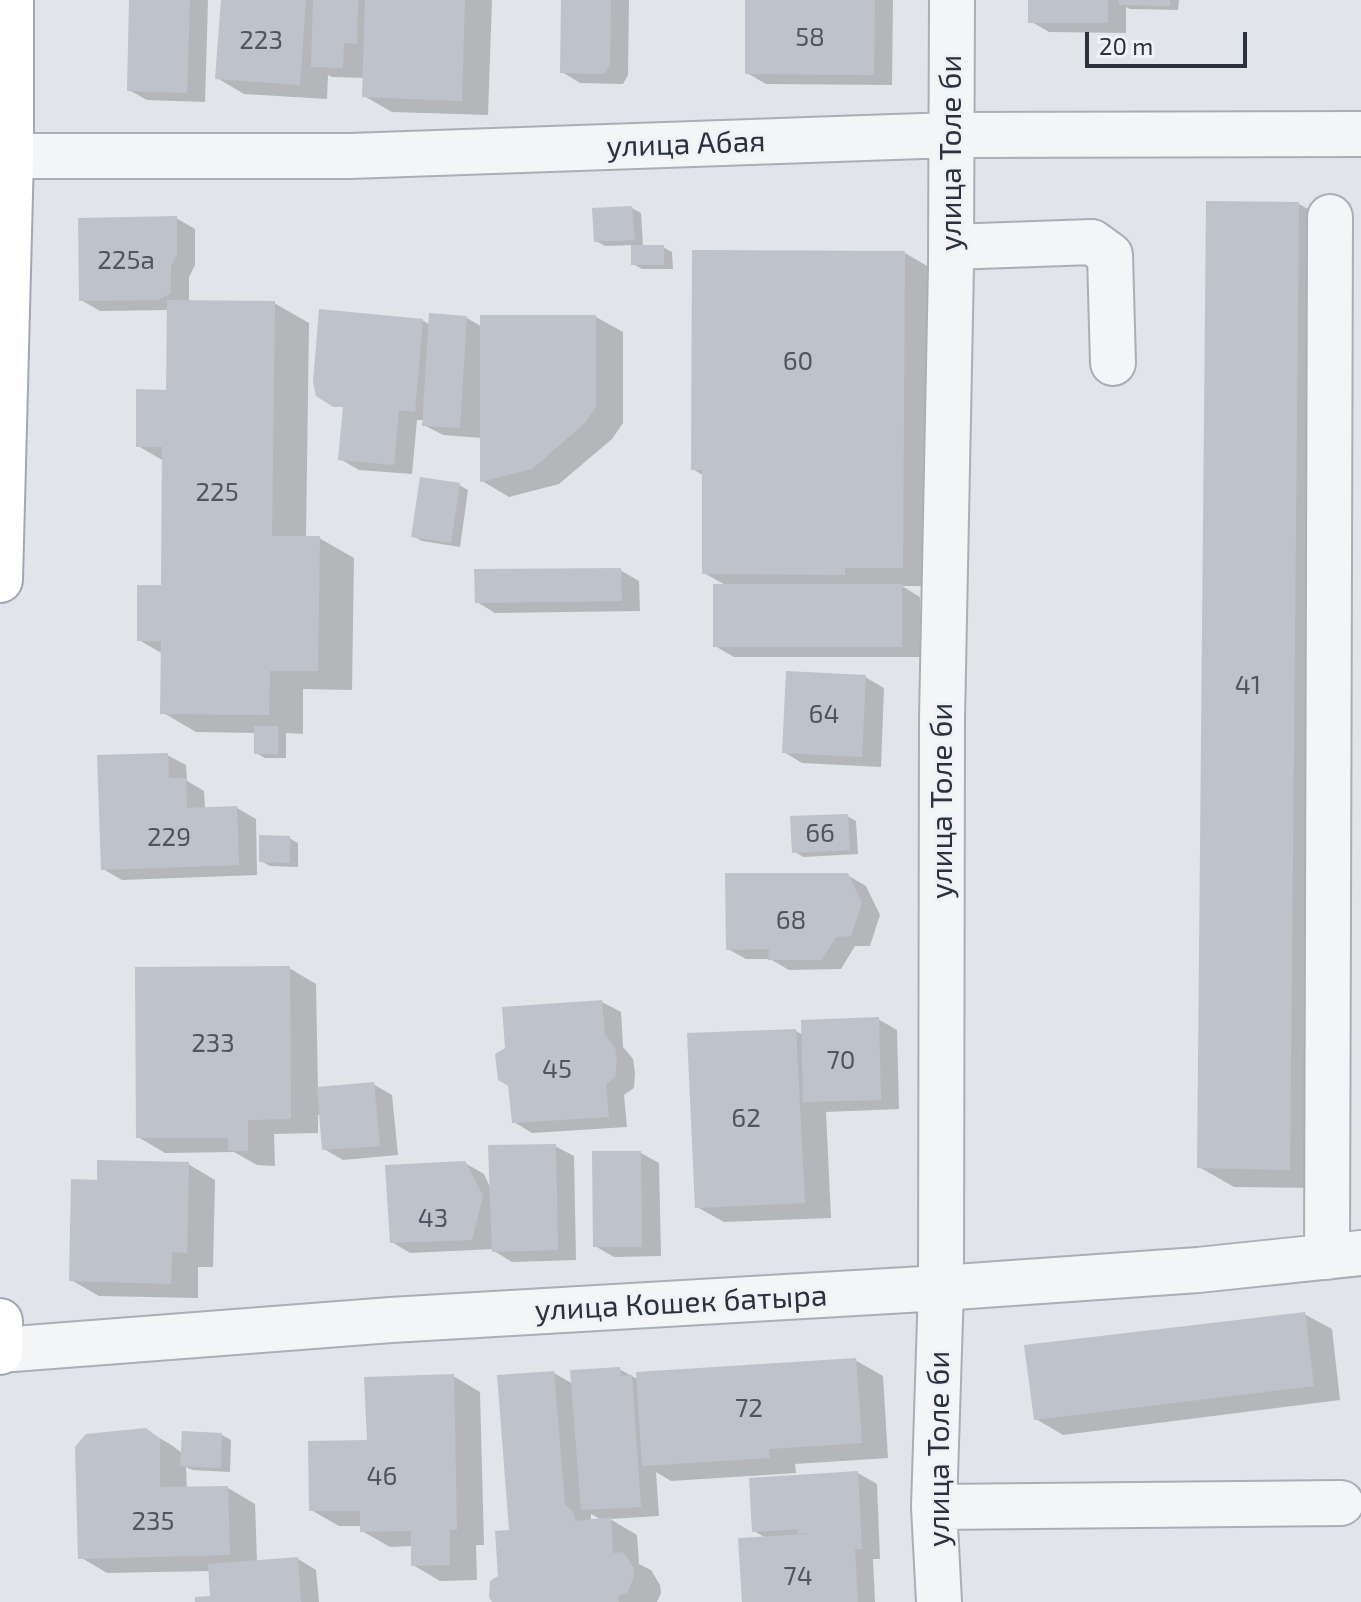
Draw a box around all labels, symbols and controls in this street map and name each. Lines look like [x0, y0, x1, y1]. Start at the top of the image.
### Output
scale bar [1089, 16, 1251, 66]
house number: 58 [795, 21, 825, 53]
house number: 223 [239, 24, 283, 56]
text: 20 m [1099, 31, 1153, 60]
street label: улица Толе би [933, 55, 969, 251]
street label: улица Абая [606, 123, 766, 165]
house number: 225а [97, 244, 155, 276]
house number: 60 [783, 345, 813, 377]
house number: 225 [195, 476, 239, 508]
house number: 41 [1235, 669, 1261, 701]
house number: 64 [809, 698, 839, 730]
street label: улица Толе би [924, 703, 960, 899]
house number: 66 [805, 817, 835, 849]
house number: 229 [147, 821, 191, 853]
house number: 68 [776, 904, 806, 936]
house number: 233 [191, 1027, 235, 1059]
house number: 70 [827, 1044, 855, 1076]
house number: 45 [542, 1053, 572, 1085]
house number: 62 [731, 1102, 761, 1134]
house number: 43 [418, 1202, 448, 1234]
street label: улица Кошек батыра [534, 1277, 828, 1329]
street label: улица Толе би [921, 1351, 957, 1547]
house number: 72 [735, 1392, 763, 1424]
house number: 46 [367, 1460, 397, 1492]
house number: 235 [131, 1505, 175, 1537]
house number: 74 [783, 1560, 813, 1592]

